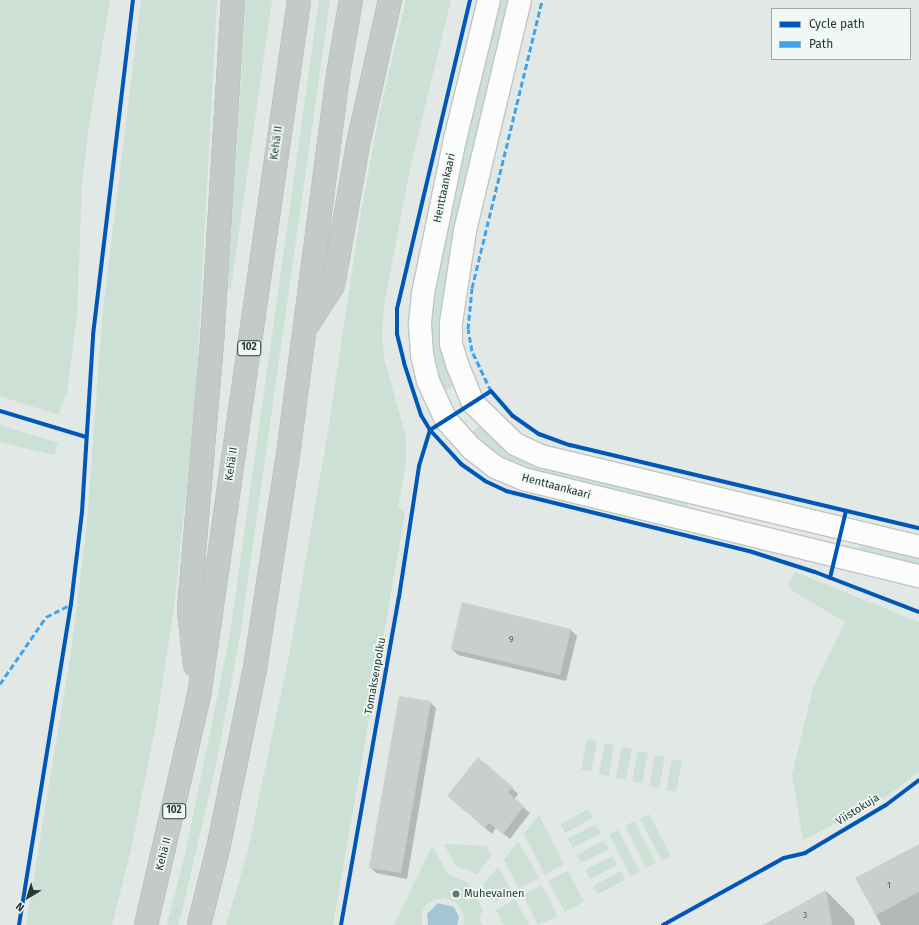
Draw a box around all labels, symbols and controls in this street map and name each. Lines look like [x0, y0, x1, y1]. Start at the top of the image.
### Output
legend [771, 8, 911, 60]
text: Cycle path [809, 17, 865, 31]
text: Path [809, 37, 833, 51]
street label: Kehä II [268, 125, 286, 161]
street label: Henttaankaari [431, 152, 459, 224]
road number: 102 [237, 340, 261, 356]
street label: Kehä II [223, 446, 241, 482]
street label: Henttaankaari [520, 471, 592, 503]
house number: 9 [509, 634, 513, 644]
street label: Tomaksenpolku [363, 636, 389, 716]
street label: Viistokuja [834, 791, 882, 829]
road number: 102 [162, 803, 186, 819]
street label: Kehä II [153, 836, 175, 872]
north arrow [8, 877, 48, 917]
house number: 1 [887, 880, 891, 890]
place label: Muhevainen [464, 887, 525, 901]
marker: Muhevainen [451, 889, 461, 899]
text: N [13, 899, 27, 914]
house number: 3 [803, 910, 807, 920]

